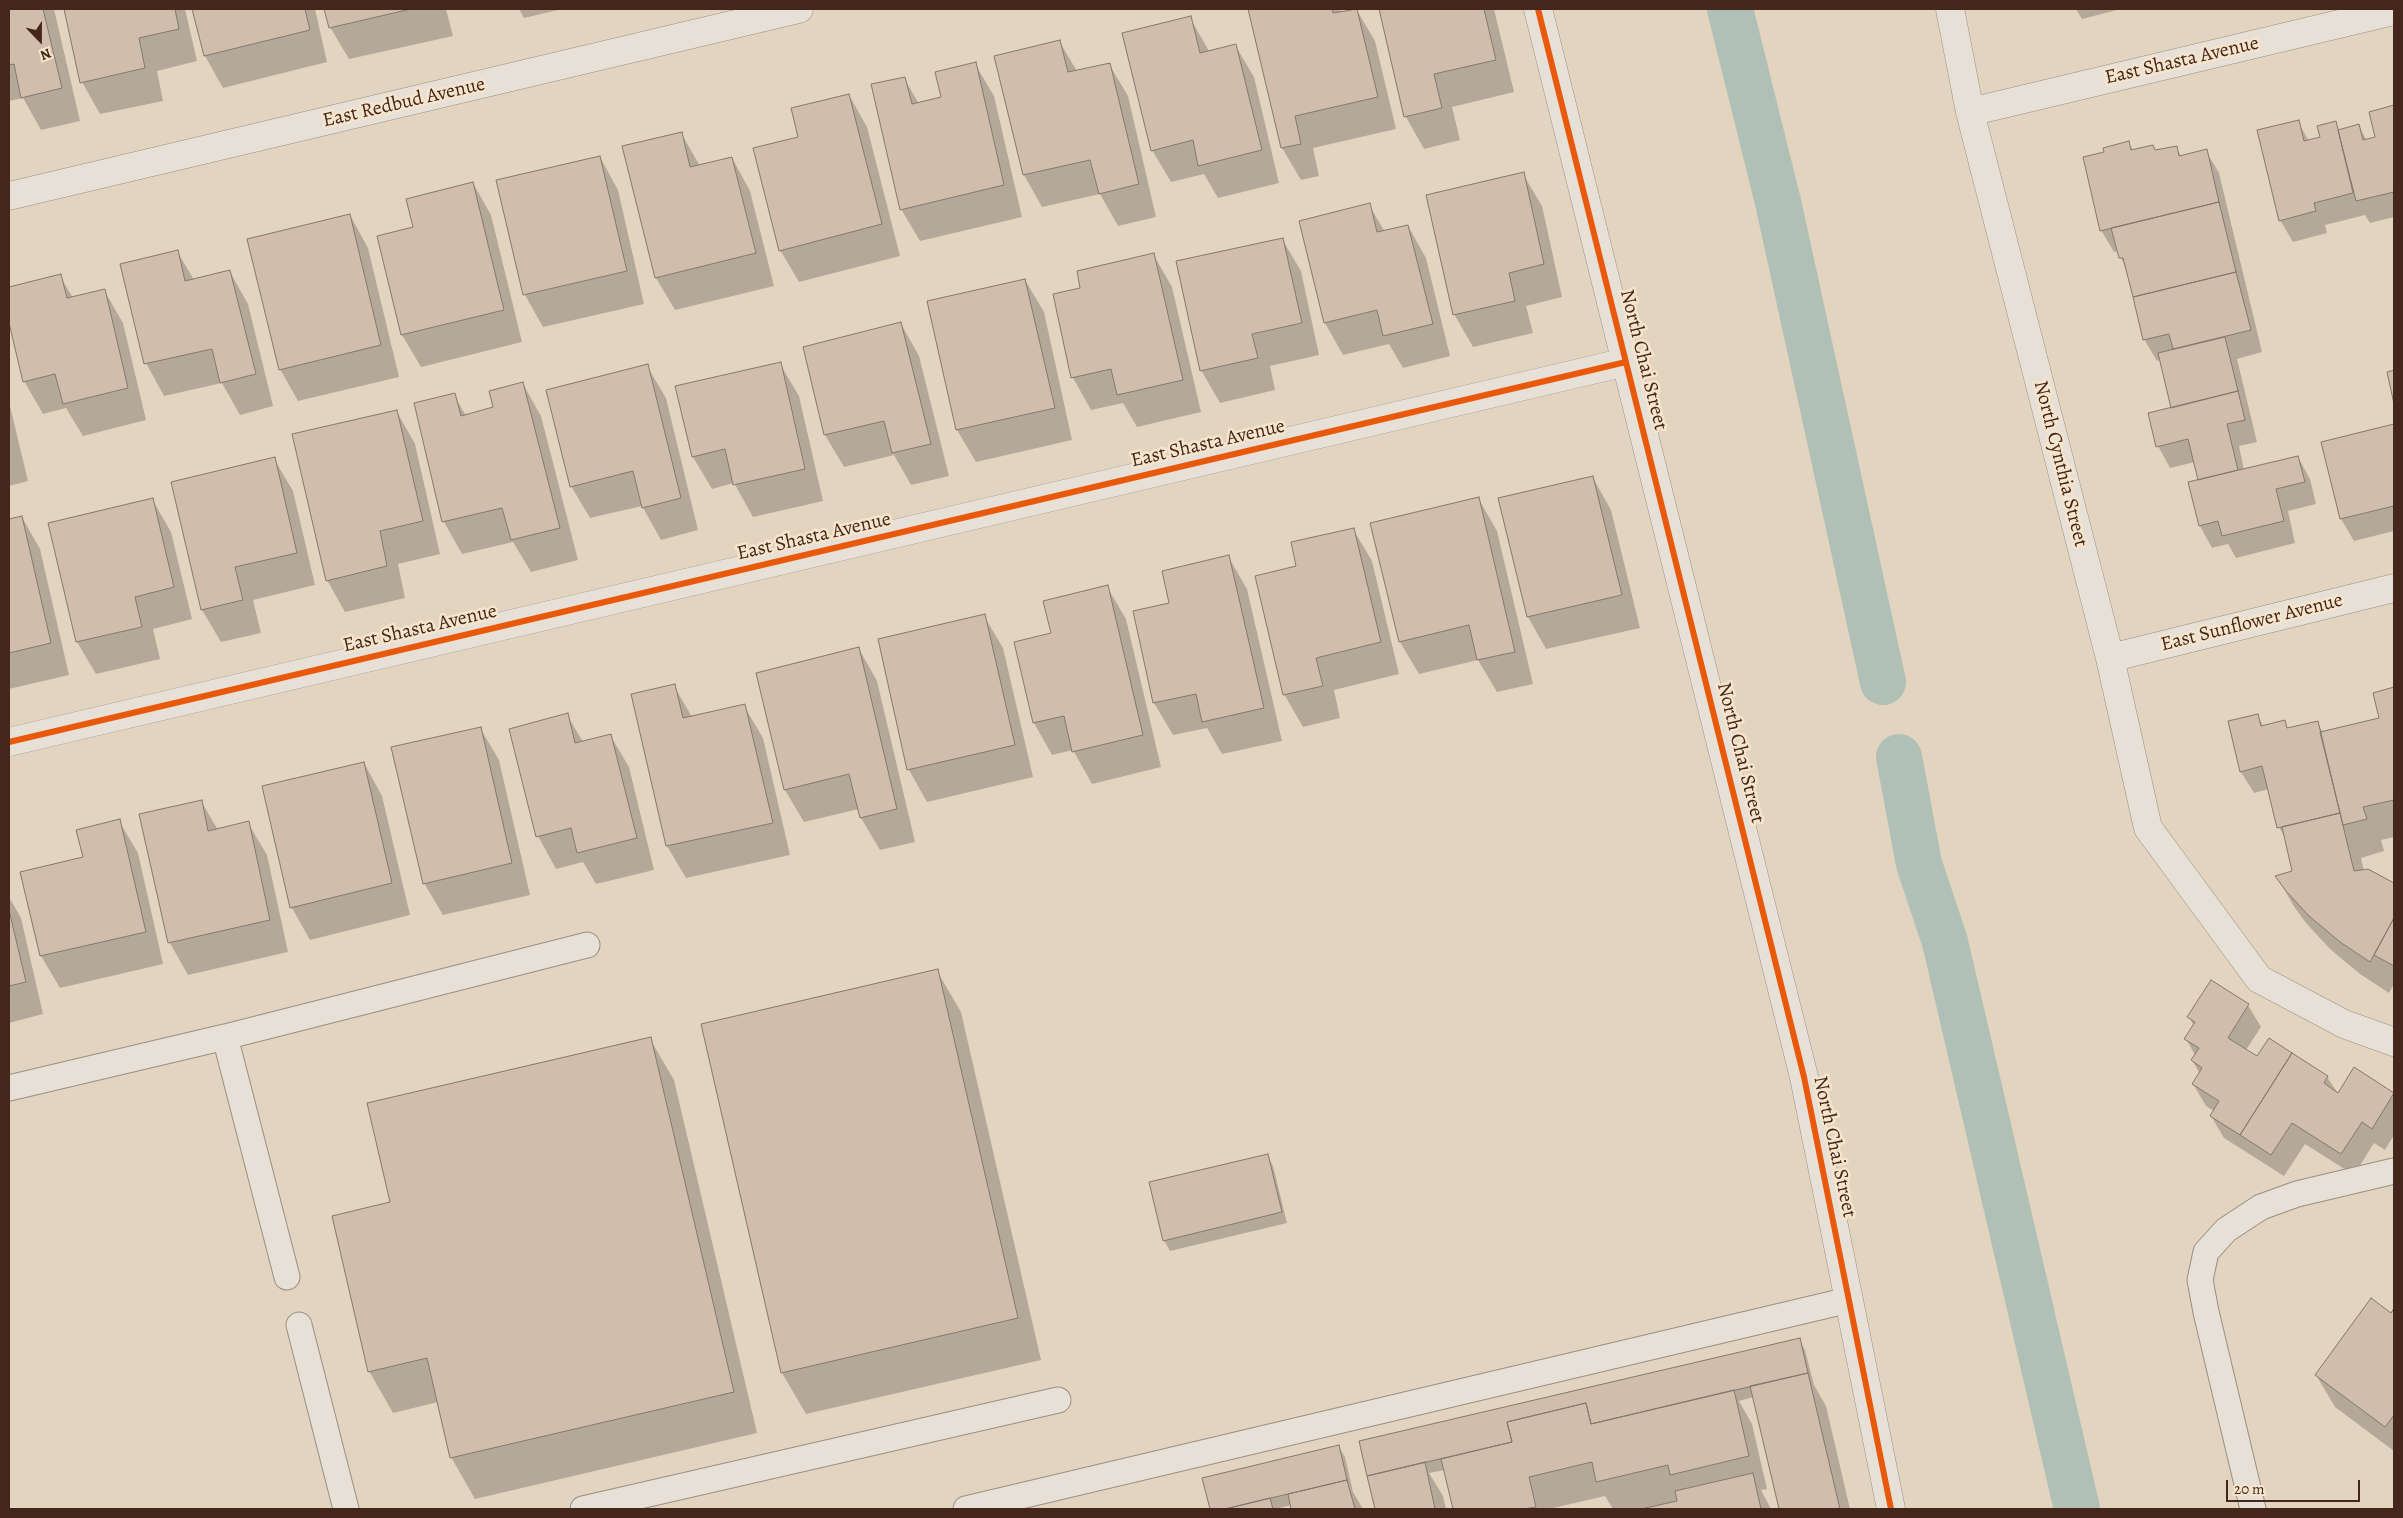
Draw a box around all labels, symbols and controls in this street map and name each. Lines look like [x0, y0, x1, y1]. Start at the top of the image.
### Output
north arrow [15, 15, 65, 65]
street label: East Shasta Avenue [2103, 32, 2261, 90]
text: N [38, 44, 54, 65]
street label: East Redbud Avenue [320, 73, 488, 133]
street label: North Chai Street [1614, 287, 1672, 433]
street label: North Cynthia Street [2028, 378, 2092, 550]
street label: East Shasta Avenue [1129, 415, 1287, 473]
street label: East Shasta Avenue [735, 508, 893, 566]
street label: East Sunflower Avenue [2158, 589, 2346, 657]
street label: East Shasta Avenue [341, 600, 499, 658]
street label: North Chai Street [1711, 680, 1769, 826]
street label: North Chai Street [1807, 1074, 1861, 1220]
scale bar [2228, 1470, 2362, 1502]
text: 20 m [2234, 1479, 2265, 1499]

